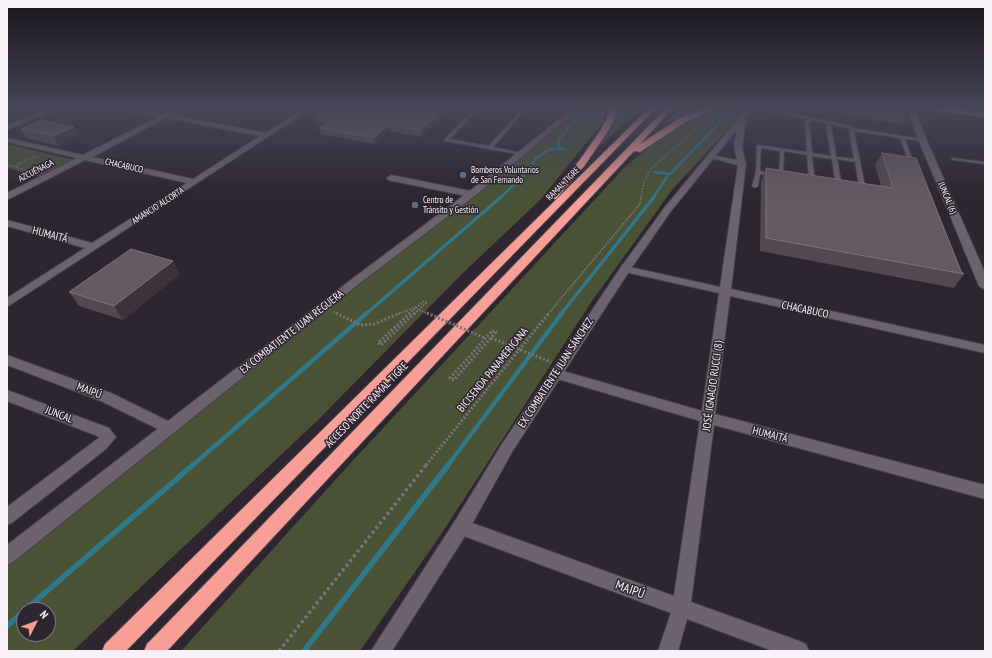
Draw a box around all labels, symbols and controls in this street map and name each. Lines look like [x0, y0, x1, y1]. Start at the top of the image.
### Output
street label: CHACABUCO [104, 156, 144, 176]
street label: AZCUÉNAGA [17, 158, 55, 184]
place label: Bomberos Voluntarios de San Fernando [471, 165, 539, 186]
street label: RAMAL TIGRE [544, 165, 582, 203]
marker: Bomberos Voluntarios de San Fernando [458, 170, 468, 180]
street label: JUNCAL (6) [935, 180, 959, 216]
street label: AMANCIO ALCORTA [130, 185, 186, 227]
place label: Centro de Tránsito y Gestión [423, 195, 478, 216]
marker: Centro de Tránsito y Gestión [410, 200, 420, 210]
street label: HUMAITÁ [31, 224, 69, 246]
street label: EX COMBATIENTE JUAN REGUERA [237, 287, 347, 377]
street label: CHACABUCO [780, 299, 830, 321]
street label: EX COMBATIENTE JUAN SÁNCHEZ [515, 316, 597, 430]
street label: BICISENDA PANAMERICANA [455, 325, 531, 415]
street label: JOSÉ IGNACIO RUCCI (8) [700, 340, 726, 432]
street label: ACCESO NORTE RAMAL TIGRE [323, 360, 411, 450]
street label: MAIPÚ [75, 380, 103, 402]
street label: JUNCAL [43, 404, 75, 426]
street label: HUMAITÁ [751, 424, 789, 446]
street label: MAIPÚ [613, 578, 647, 602]
north arrow [16, 602, 56, 642]
text: N [37, 608, 51, 622]

